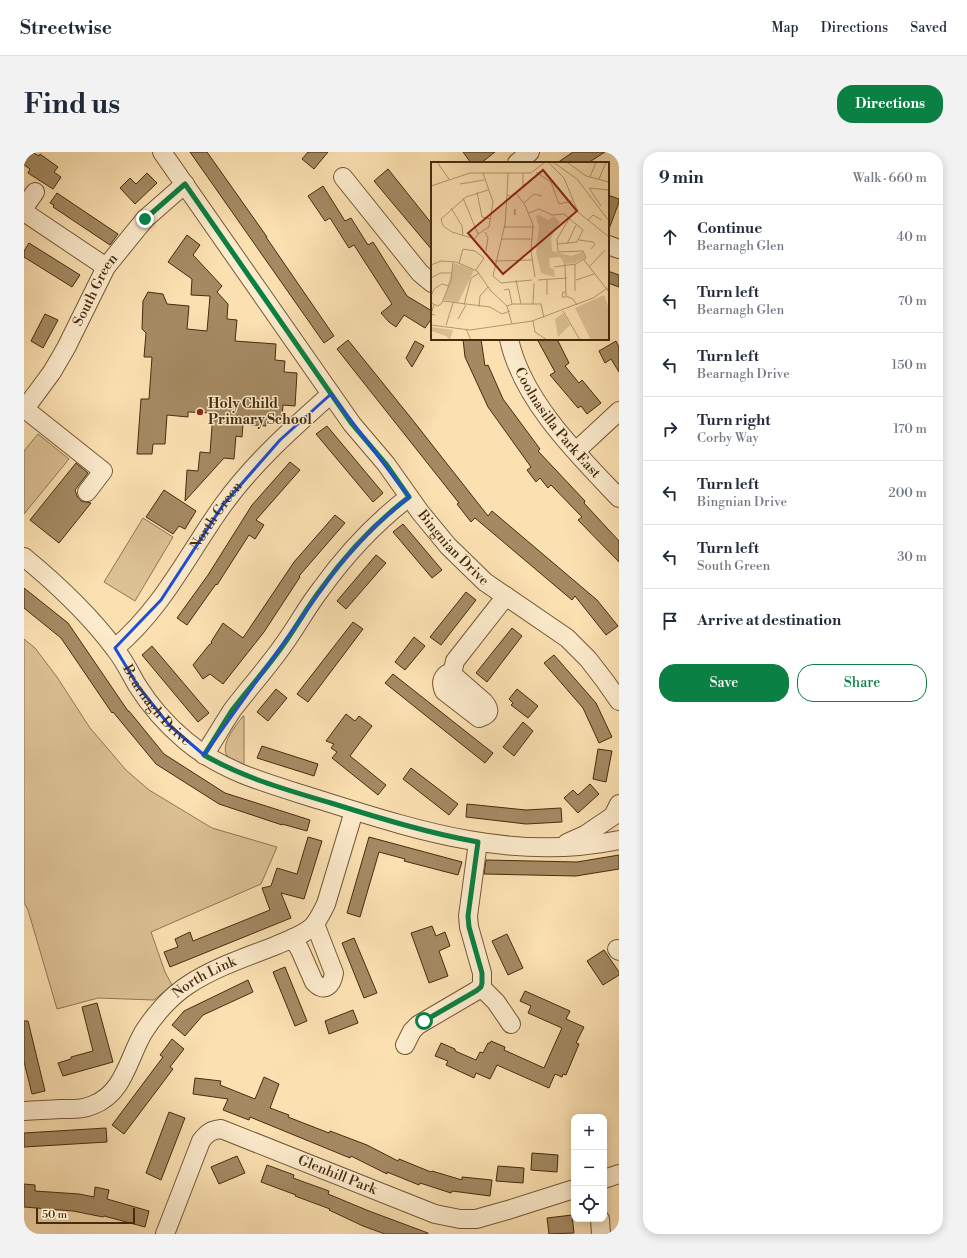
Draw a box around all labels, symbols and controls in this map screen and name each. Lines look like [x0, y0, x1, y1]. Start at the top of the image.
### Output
text: Streetwise [20, 16, 112, 40]
text: Map [771, 19, 799, 37]
text: Directions [821, 19, 888, 37]
text: Saved [910, 19, 947, 37]
button: Directions [837, 85, 943, 123]
text: Find us [24, 87, 120, 122]
inset map [431, 162, 609, 340]
text: 9 min [659, 167, 704, 189]
text: Walk · 660 m [853, 170, 927, 186]
route end [136, 210, 154, 228]
text: Continue [697, 219, 762, 238]
icon: ahead [659, 226, 681, 248]
text: 40 m [897, 229, 927, 245]
text: Bearnagh Glen [697, 238, 784, 254]
street label: South Green [69, 250, 122, 329]
text: Turn left [697, 283, 759, 302]
icon: left [659, 290, 681, 312]
text: 70 m [898, 293, 927, 309]
text: Bearnagh Glen [697, 302, 784, 318]
text: Turn left [697, 347, 759, 366]
icon: left [659, 354, 681, 376]
text: 150 m [892, 357, 927, 373]
street label: Coolnasilla Park East [510, 365, 604, 482]
text: Bearnagh Drive [697, 366, 790, 382]
place label: Holy Child Primary School [208, 395, 312, 429]
marker: Holy Child Primary School [195, 407, 205, 417]
text: Turn right [697, 411, 771, 430]
icon: right [659, 418, 681, 440]
text: 170 m [893, 421, 927, 437]
text: Corby Way [697, 430, 759, 446]
text: Turn left [697, 475, 759, 494]
street label: North Green [186, 477, 247, 554]
icon: left [659, 482, 681, 504]
text: 200 m [888, 485, 927, 501]
text: Bingnian Drive [697, 494, 787, 510]
street label: Bingnian Drive [413, 506, 493, 590]
text: Turn left [697, 539, 759, 558]
icon: left [659, 546, 681, 568]
text: 30 m [897, 549, 927, 565]
text: South Green [697, 558, 770, 574]
icon: arrive [659, 610, 681, 632]
text: Arrive at destination [697, 611, 841, 630]
street label: Bearnagh Drive [118, 661, 194, 750]
button: Save [659, 664, 789, 702]
button: Share [797, 664, 927, 702]
street label: North Link [169, 952, 240, 1002]
route start [415, 1012, 433, 1030]
map controls [571, 1114, 607, 1222]
button: + [571, 1114, 607, 1150]
button: − [571, 1150, 607, 1186]
street label: Glenhill Park [295, 1151, 380, 1199]
button: locate [571, 1186, 607, 1222]
scale bar [36, 1206, 135, 1225]
text: 50 m [42, 1208, 67, 1222]

